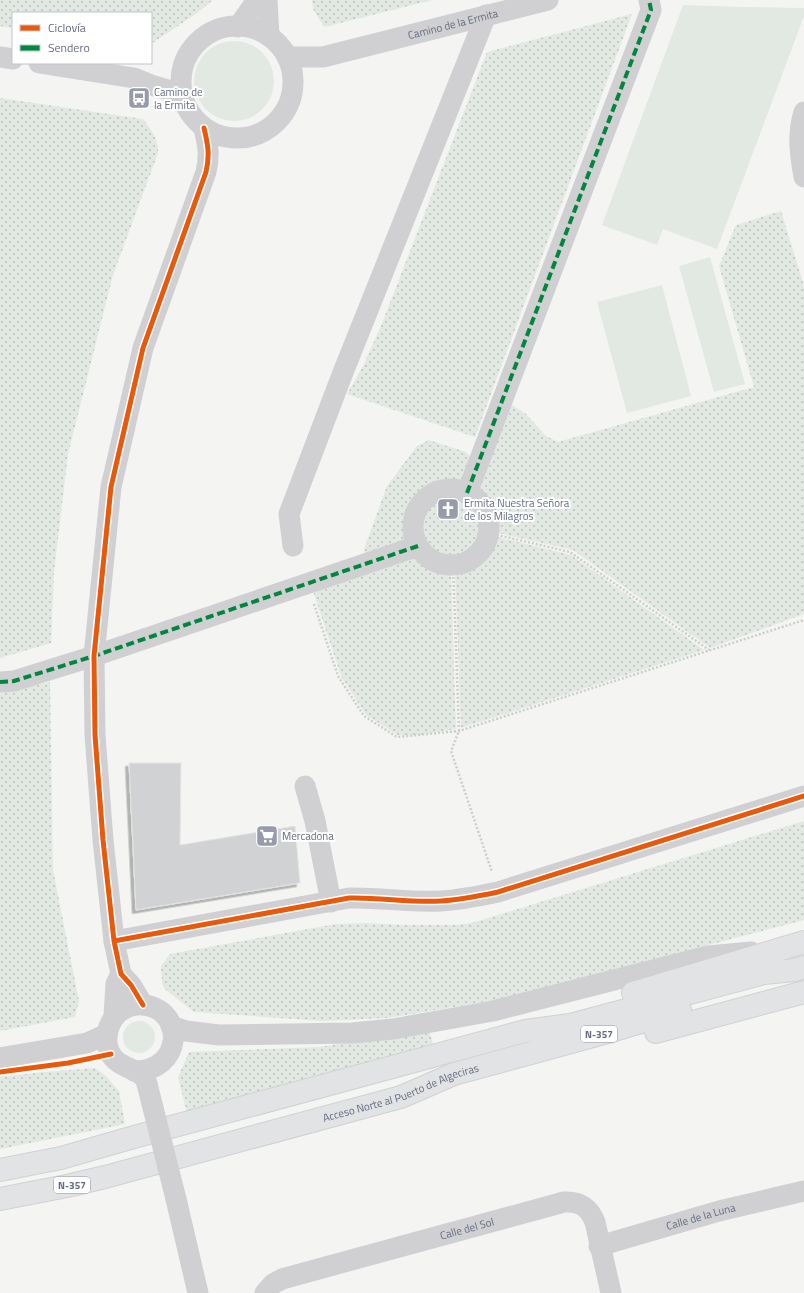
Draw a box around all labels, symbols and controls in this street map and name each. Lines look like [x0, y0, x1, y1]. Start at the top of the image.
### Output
street label: Camino de la Ermita [406, 5, 500, 43]
legend [12, 12, 152, 64]
text: Ciclovía [48, 18, 86, 37]
text: Sendero [48, 38, 90, 57]
place label: Camino de la Ermita [154, 84, 203, 113]
bus stop icon: Camino de la Ermita [126, 85, 152, 111]
place label: Ermita Nuestra Señora de los Milagros [464, 495, 570, 524]
church icon: Ermita Nuestra Señora de los Milagros [435, 496, 461, 522]
supermarket icon: Mercadona [254, 823, 280, 849]
place label: Mercadona [282, 828, 334, 844]
road number: N-357 [581, 1026, 617, 1042]
street label: Acceso Norte al Puerto de Algeciras [321, 1060, 480, 1126]
road number: N-357 [54, 1177, 90, 1193]
street label: Calle de la Luna [664, 1199, 738, 1234]
street label: Calle del Sol [438, 1214, 496, 1244]

